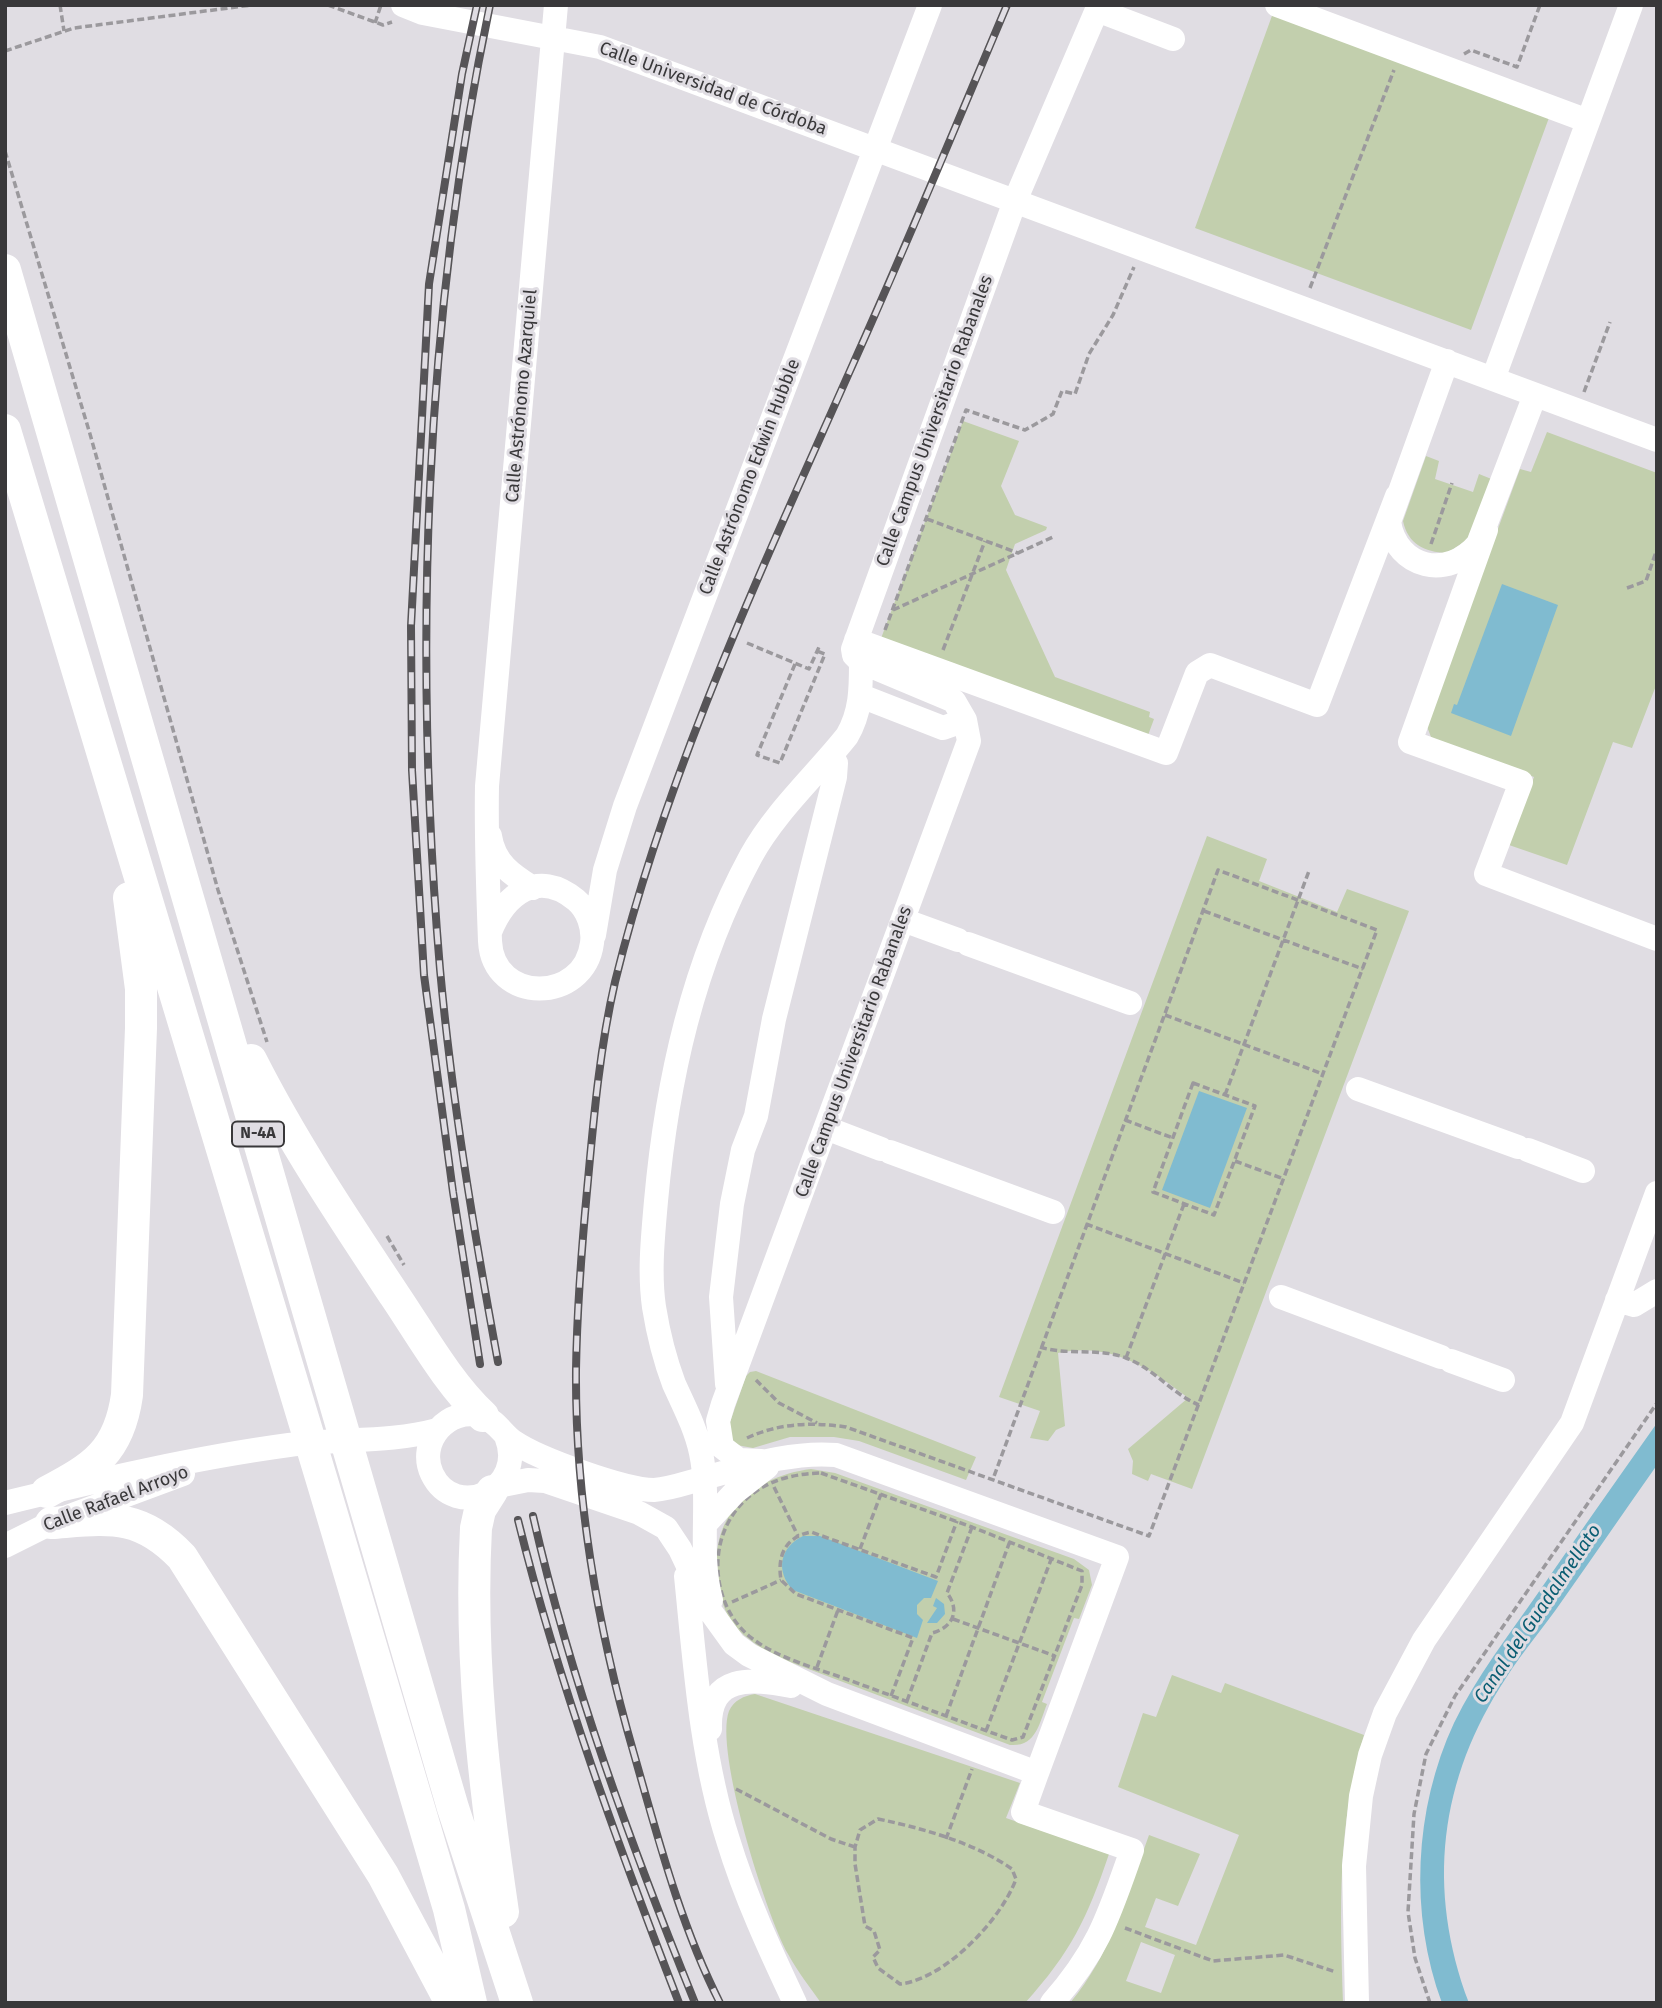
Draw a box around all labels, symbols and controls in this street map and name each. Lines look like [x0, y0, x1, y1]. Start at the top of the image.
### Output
street label: Calle Universidad de Córdoba [596, 38, 830, 140]
street label: Calle Campus Universitario Rabanales [872, 273, 998, 569]
street label: Calle Astrónomo Azarquiel [502, 288, 542, 504]
street label: Calle Astrónomo Edwin Hubble [695, 356, 805, 598]
street label: Calle Campus Universitario Rabanales [791, 904, 917, 1200]
road number: N-4A [232, 1122, 284, 1146]
street label: Calle Rafael Arroyo [40, 1461, 192, 1537]
water label: Canal del Guadalmellato [1470, 1520, 1606, 1708]

